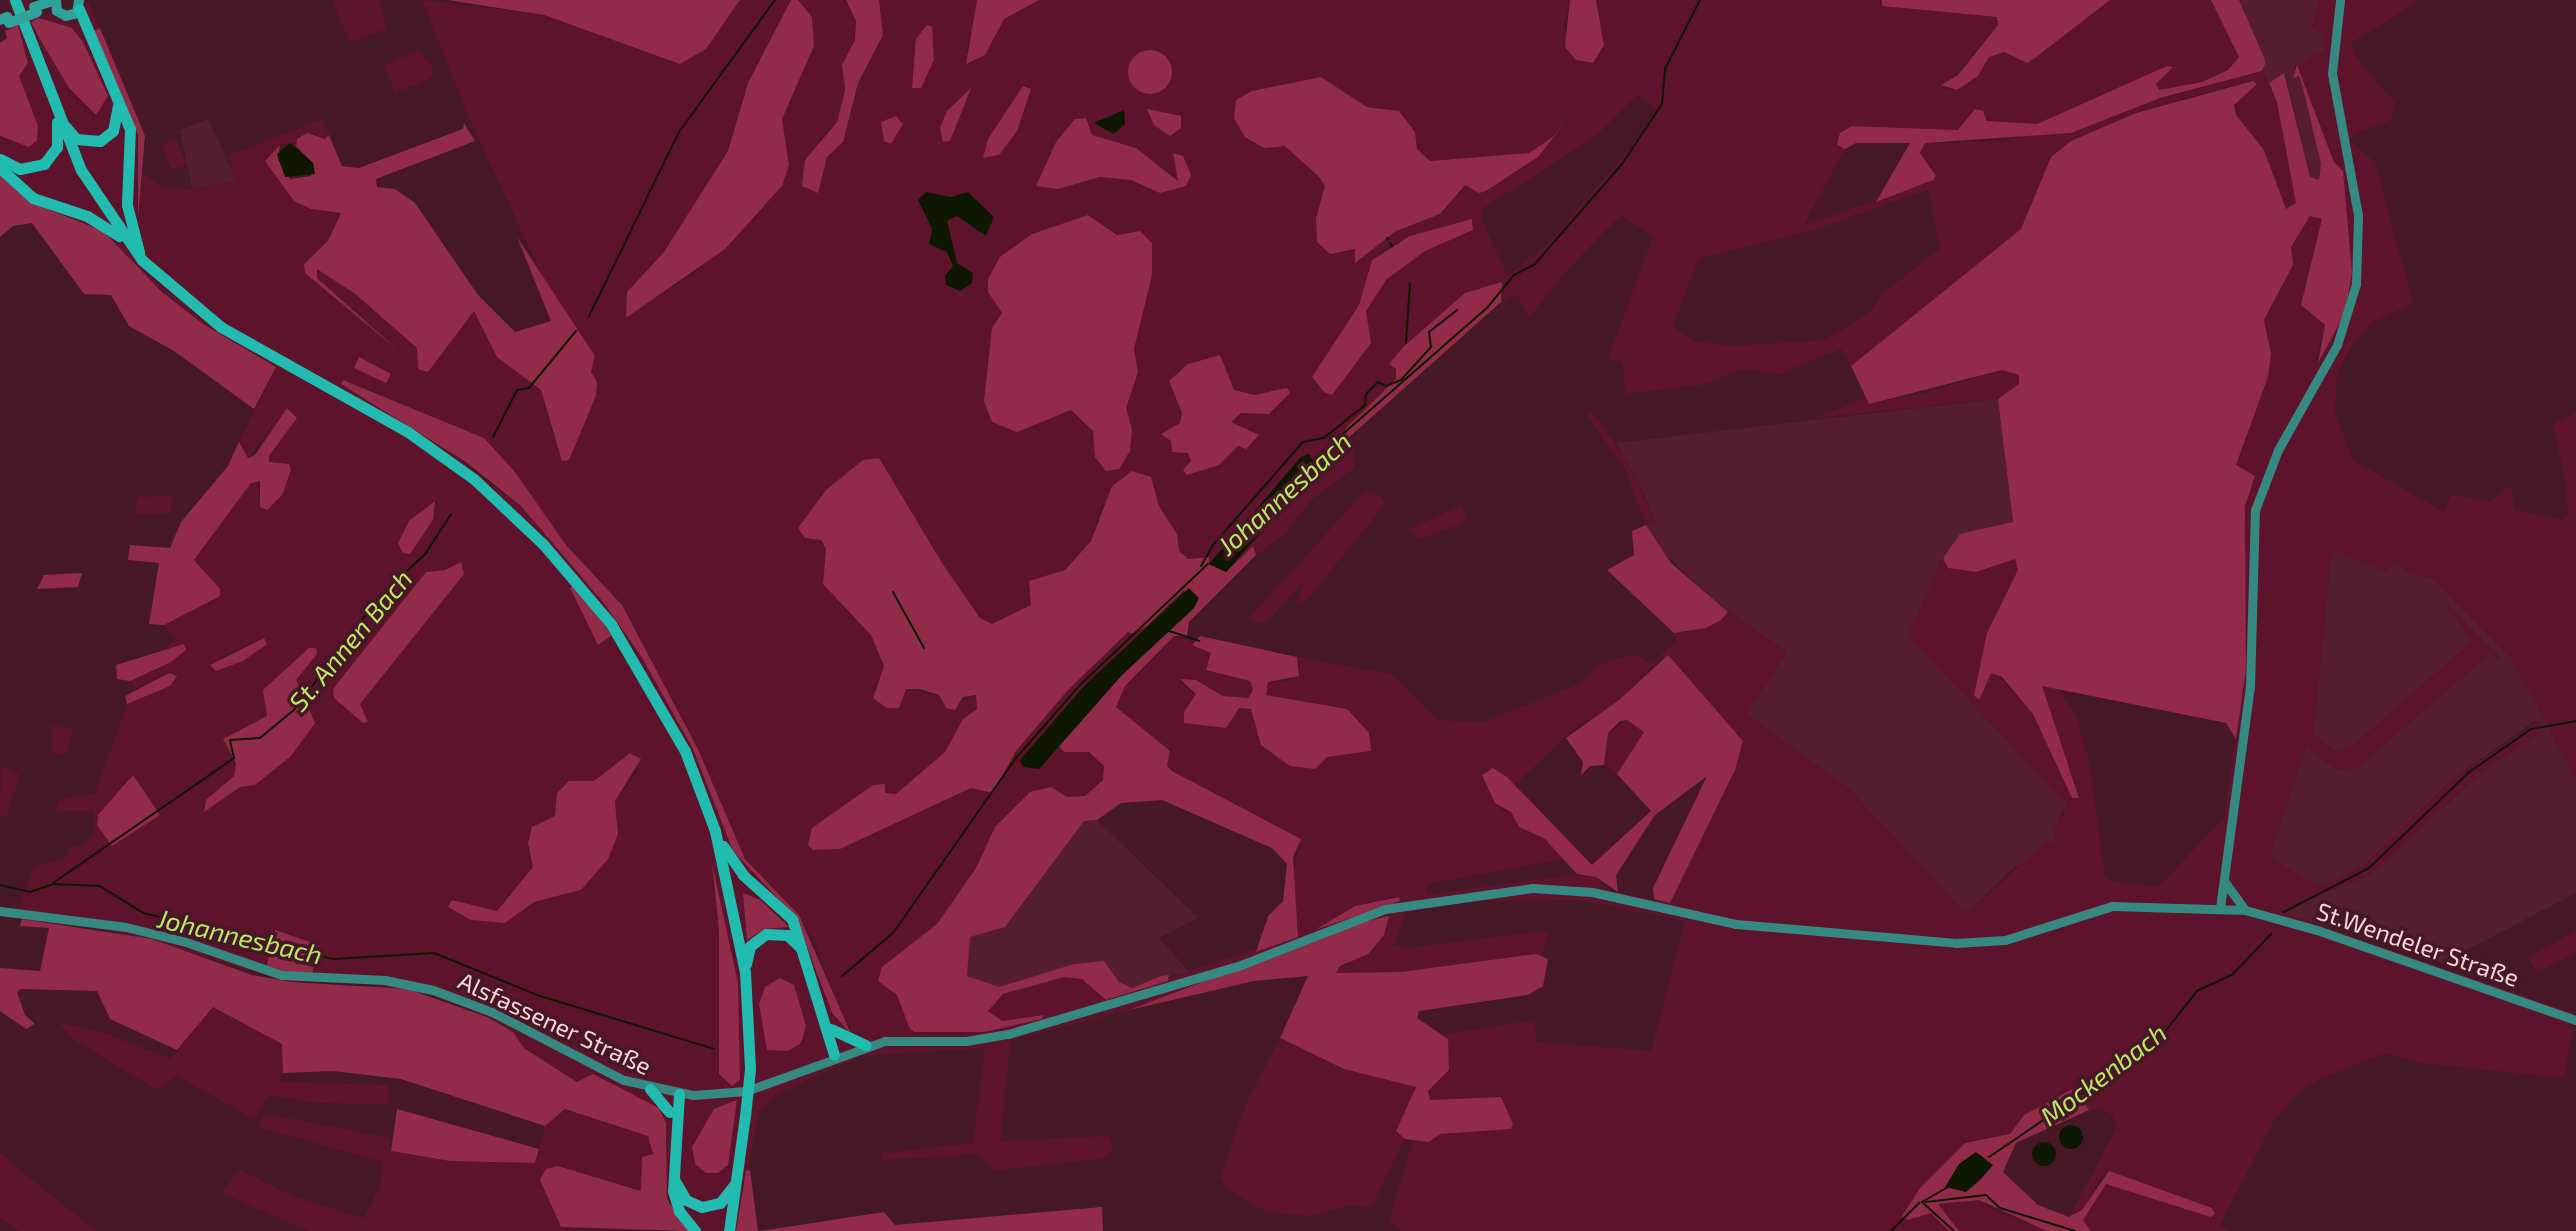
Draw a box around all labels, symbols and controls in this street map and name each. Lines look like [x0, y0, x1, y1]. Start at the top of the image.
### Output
water label: Johannesbach [1211, 425, 1357, 561]
water label: St. Annen Bach [282, 563, 418, 717]
street label: St.Wendeler Straße [2313, 896, 2523, 992]
water label: Johannesbach [155, 902, 325, 970]
street label: Alsfassener Straße [454, 966, 656, 1080]
water label: Mockenbach [2034, 1016, 2172, 1132]

